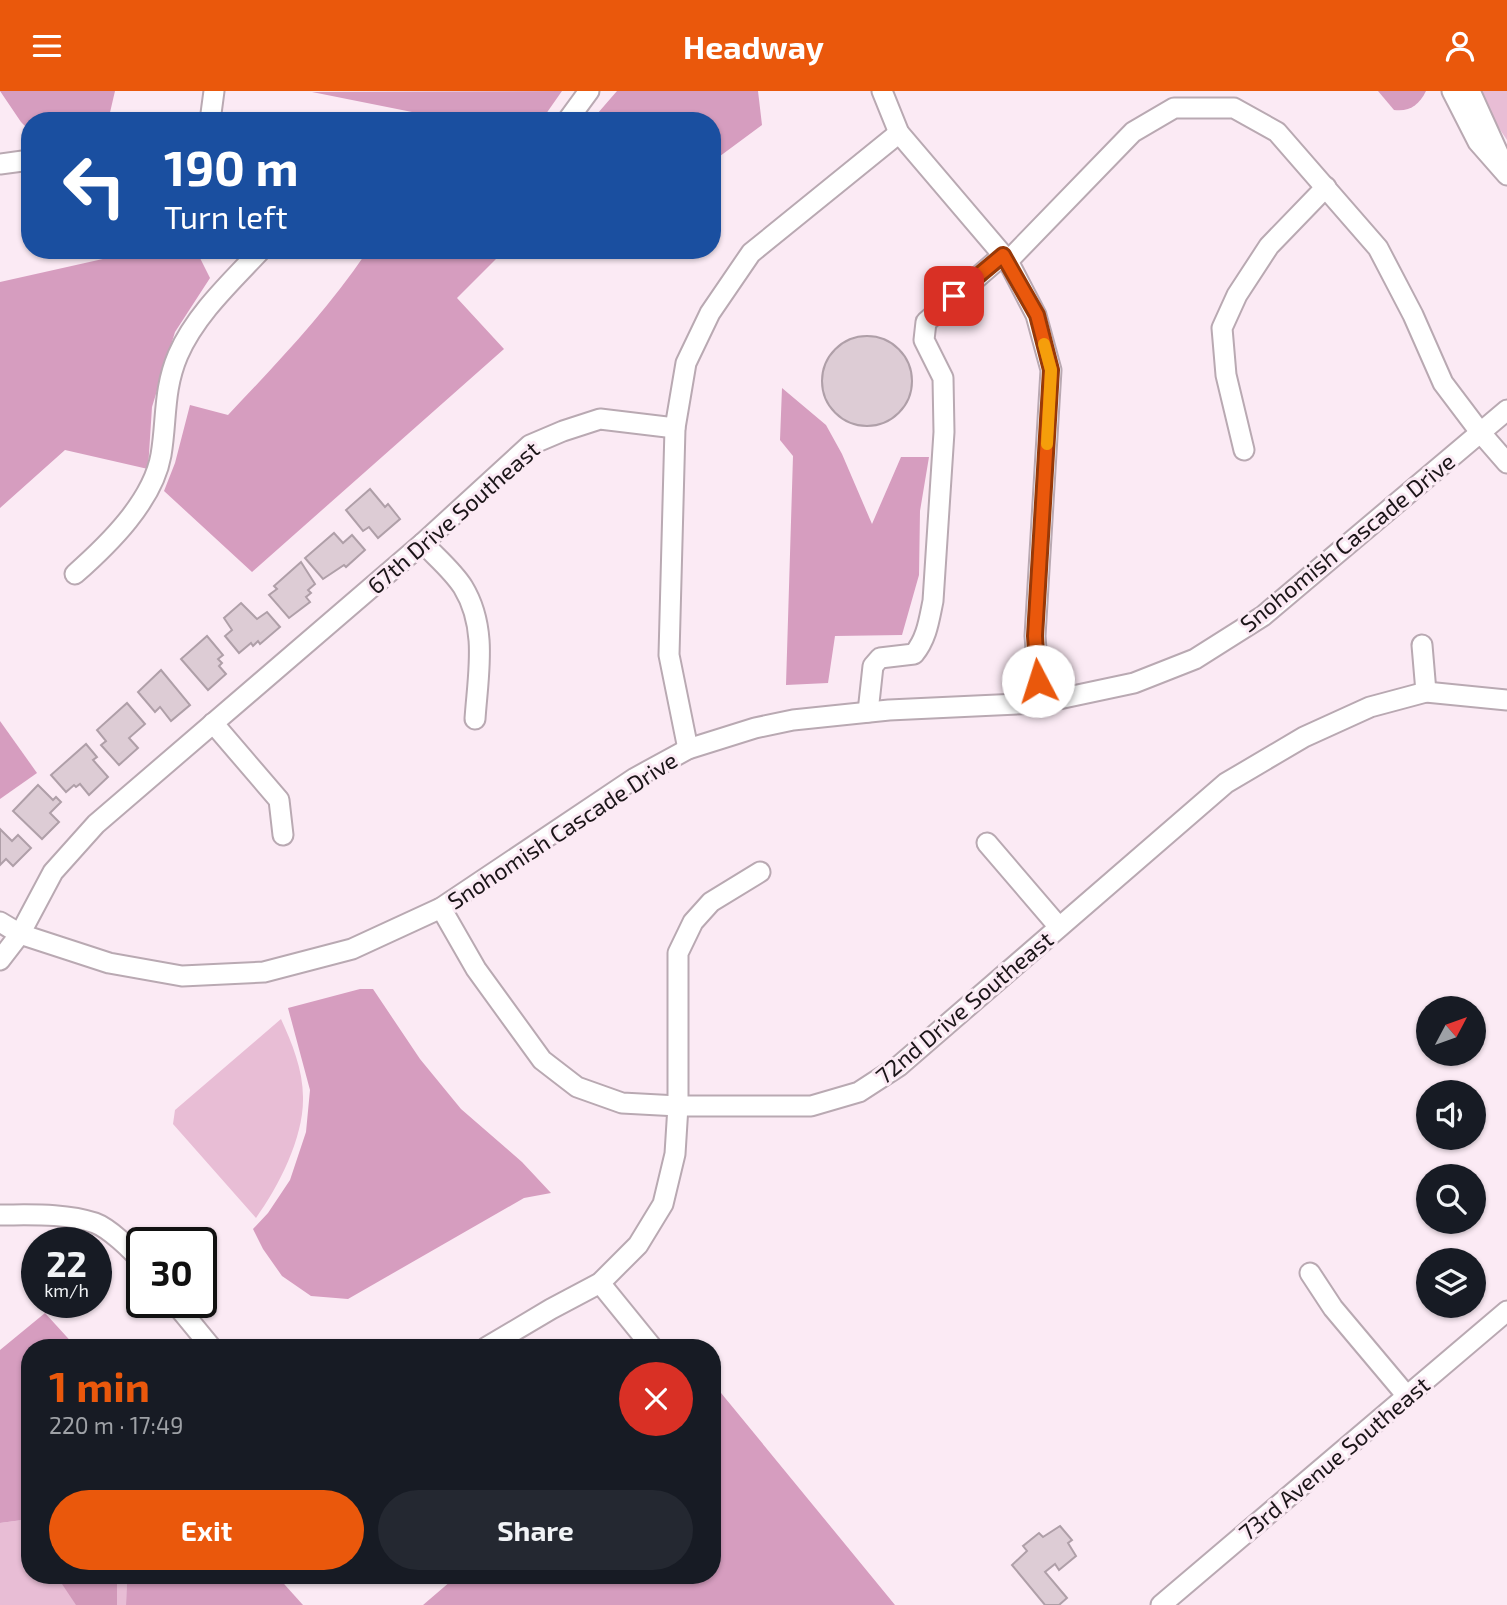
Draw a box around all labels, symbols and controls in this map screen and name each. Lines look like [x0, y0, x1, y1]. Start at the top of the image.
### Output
icon: menu [28, 27, 66, 65]
text: Headway [683, 27, 824, 65]
icon: person [1441, 27, 1479, 65]
text: 190 m [164, 137, 299, 196]
icon: left [49, 140, 140, 231]
text: Turn left [164, 197, 288, 235]
pin [924, 266, 984, 326]
icon: arrive [935, 277, 973, 315]
street label: 67th Drive Southeast [361, 435, 545, 599]
street label: Snohomish Cascade Drive [1234, 447, 1460, 637]
position arrow [1001, 644, 1075, 718]
street label: Snohomish Cascade Drive [442, 745, 682, 915]
street label: 72nd Drive Southeast [870, 925, 1058, 1089]
north arrow [1416, 996, 1486, 1066]
map controls [1416, 996, 1486, 1318]
button: sound [1416, 1080, 1486, 1150]
button: search [1416, 1164, 1486, 1234]
speed limit sign: 30 [126, 1227, 217, 1318]
text: 22 [46, 1242, 87, 1284]
button: layers [1416, 1248, 1486, 1318]
text: km/h [44, 1279, 89, 1301]
text: 1 min [49, 1360, 150, 1410]
button: close [619, 1362, 693, 1436]
street label: 73rd Avenue Southeast [1233, 1370, 1435, 1546]
text: 220 m · 17:49 [49, 1411, 183, 1439]
button: Exit [49, 1490, 364, 1570]
button: Share [378, 1490, 693, 1570]

